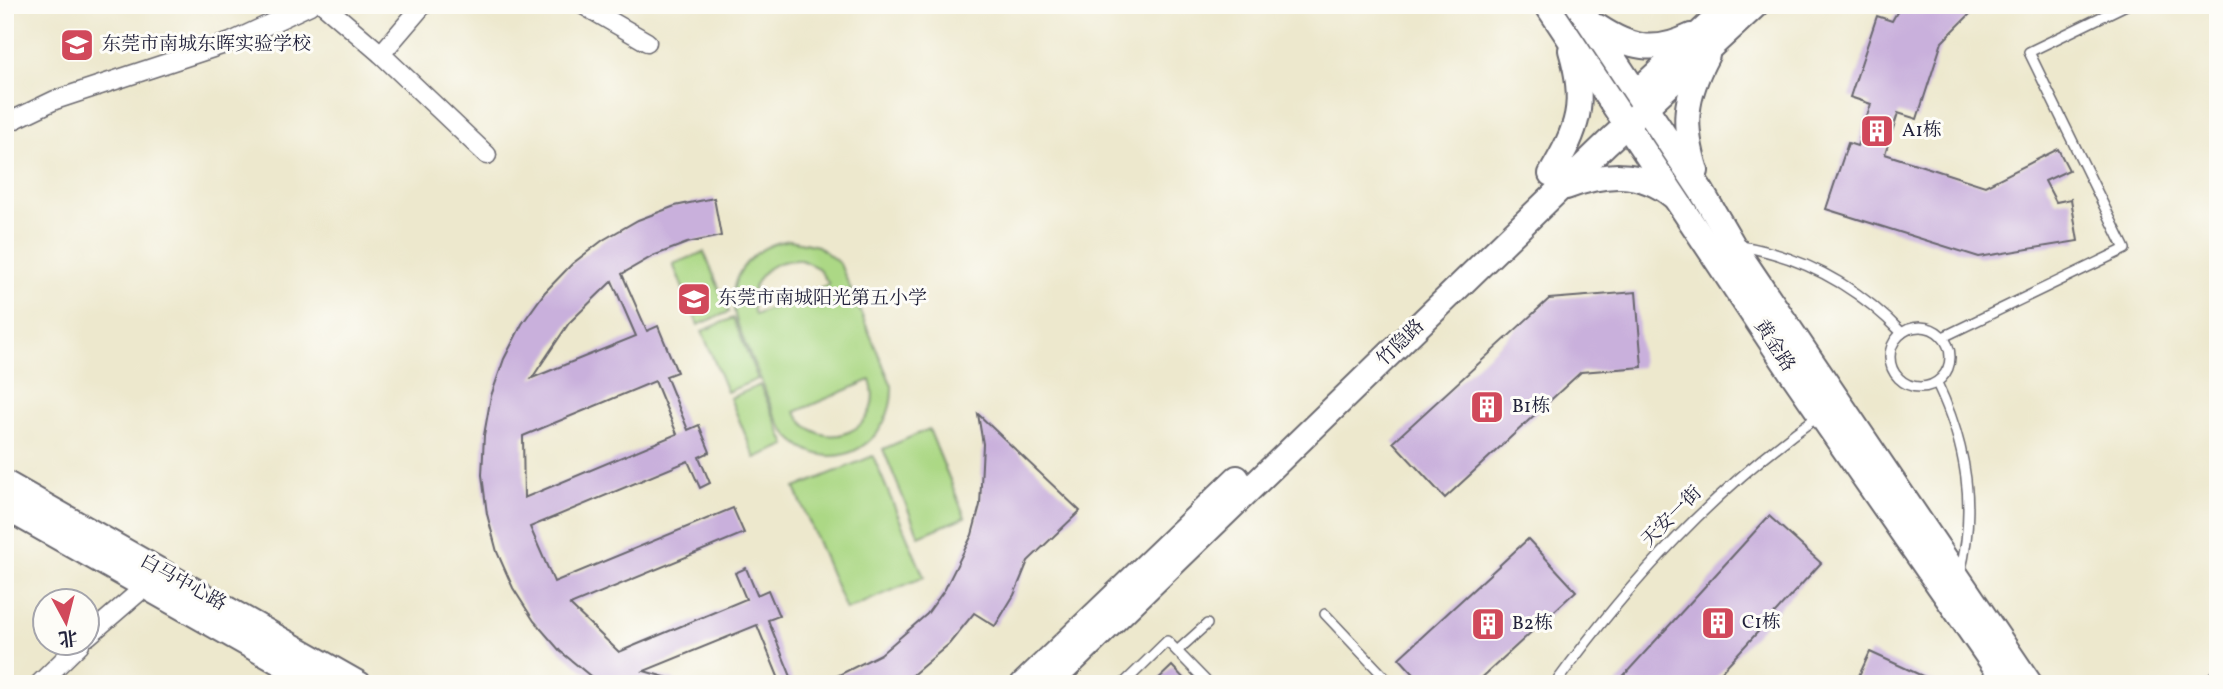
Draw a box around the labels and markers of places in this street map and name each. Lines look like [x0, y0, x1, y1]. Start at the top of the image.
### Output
school or university icon: 东莞市南城东晖实验学校 [58, 26, 96, 64]
place label: 东莞市南城东晖实验学校 [102, 32, 311, 58]
building icon: A1栋 [1858, 112, 1896, 150]
place label: A1栋 [1902, 118, 1942, 144]
school or university icon: 东莞市南城阳光第五小学 [675, 280, 713, 318]
place label: 东莞市南城阳光第五小学 [718, 286, 927, 312]
building icon: B1栋 [1468, 388, 1506, 426]
place label: B1栋 [1512, 394, 1550, 420]
building icon: C1栋 [1699, 604, 1737, 642]
building icon: B2栋 [1469, 605, 1507, 643]
place label: C1栋 [1742, 610, 1781, 636]
place label: B2栋 [1512, 611, 1553, 637]

